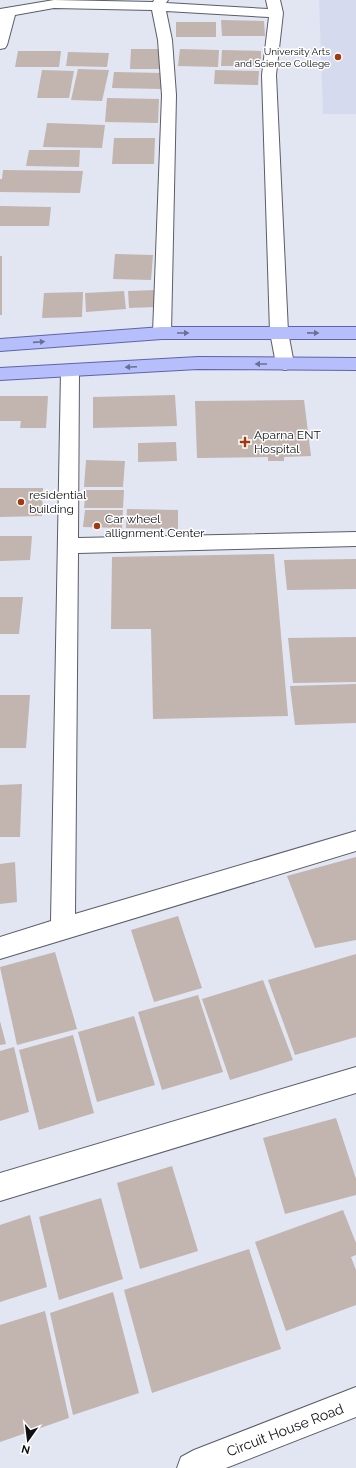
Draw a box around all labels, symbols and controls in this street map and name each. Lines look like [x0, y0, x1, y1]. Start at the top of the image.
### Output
place label: University Arts and Science College [234, 46, 330, 69]
marker: University Arts and Science College [333, 52, 343, 62]
one-way arrow [177, 330, 190, 336]
one-way arrow [307, 330, 320, 336]
one-way arrow [33, 339, 45, 346]
one-way arrow [254, 361, 267, 367]
one-way arrow [125, 364, 137, 371]
place label: Aparna ENT Hospital [254, 428, 321, 456]
marker: Aparna ENT Hospital [239, 436, 251, 448]
place label: residential building [29, 488, 87, 516]
marker: residential building [16, 497, 26, 507]
place label: Car wheel allignment Center [105, 512, 205, 540]
marker: Car wheel allignment Center [92, 521, 102, 531]
street label: Circuit House Road [224, 1400, 346, 1460]
north arrow [8, 1420, 48, 1460]
text: N [20, 1442, 31, 1457]

